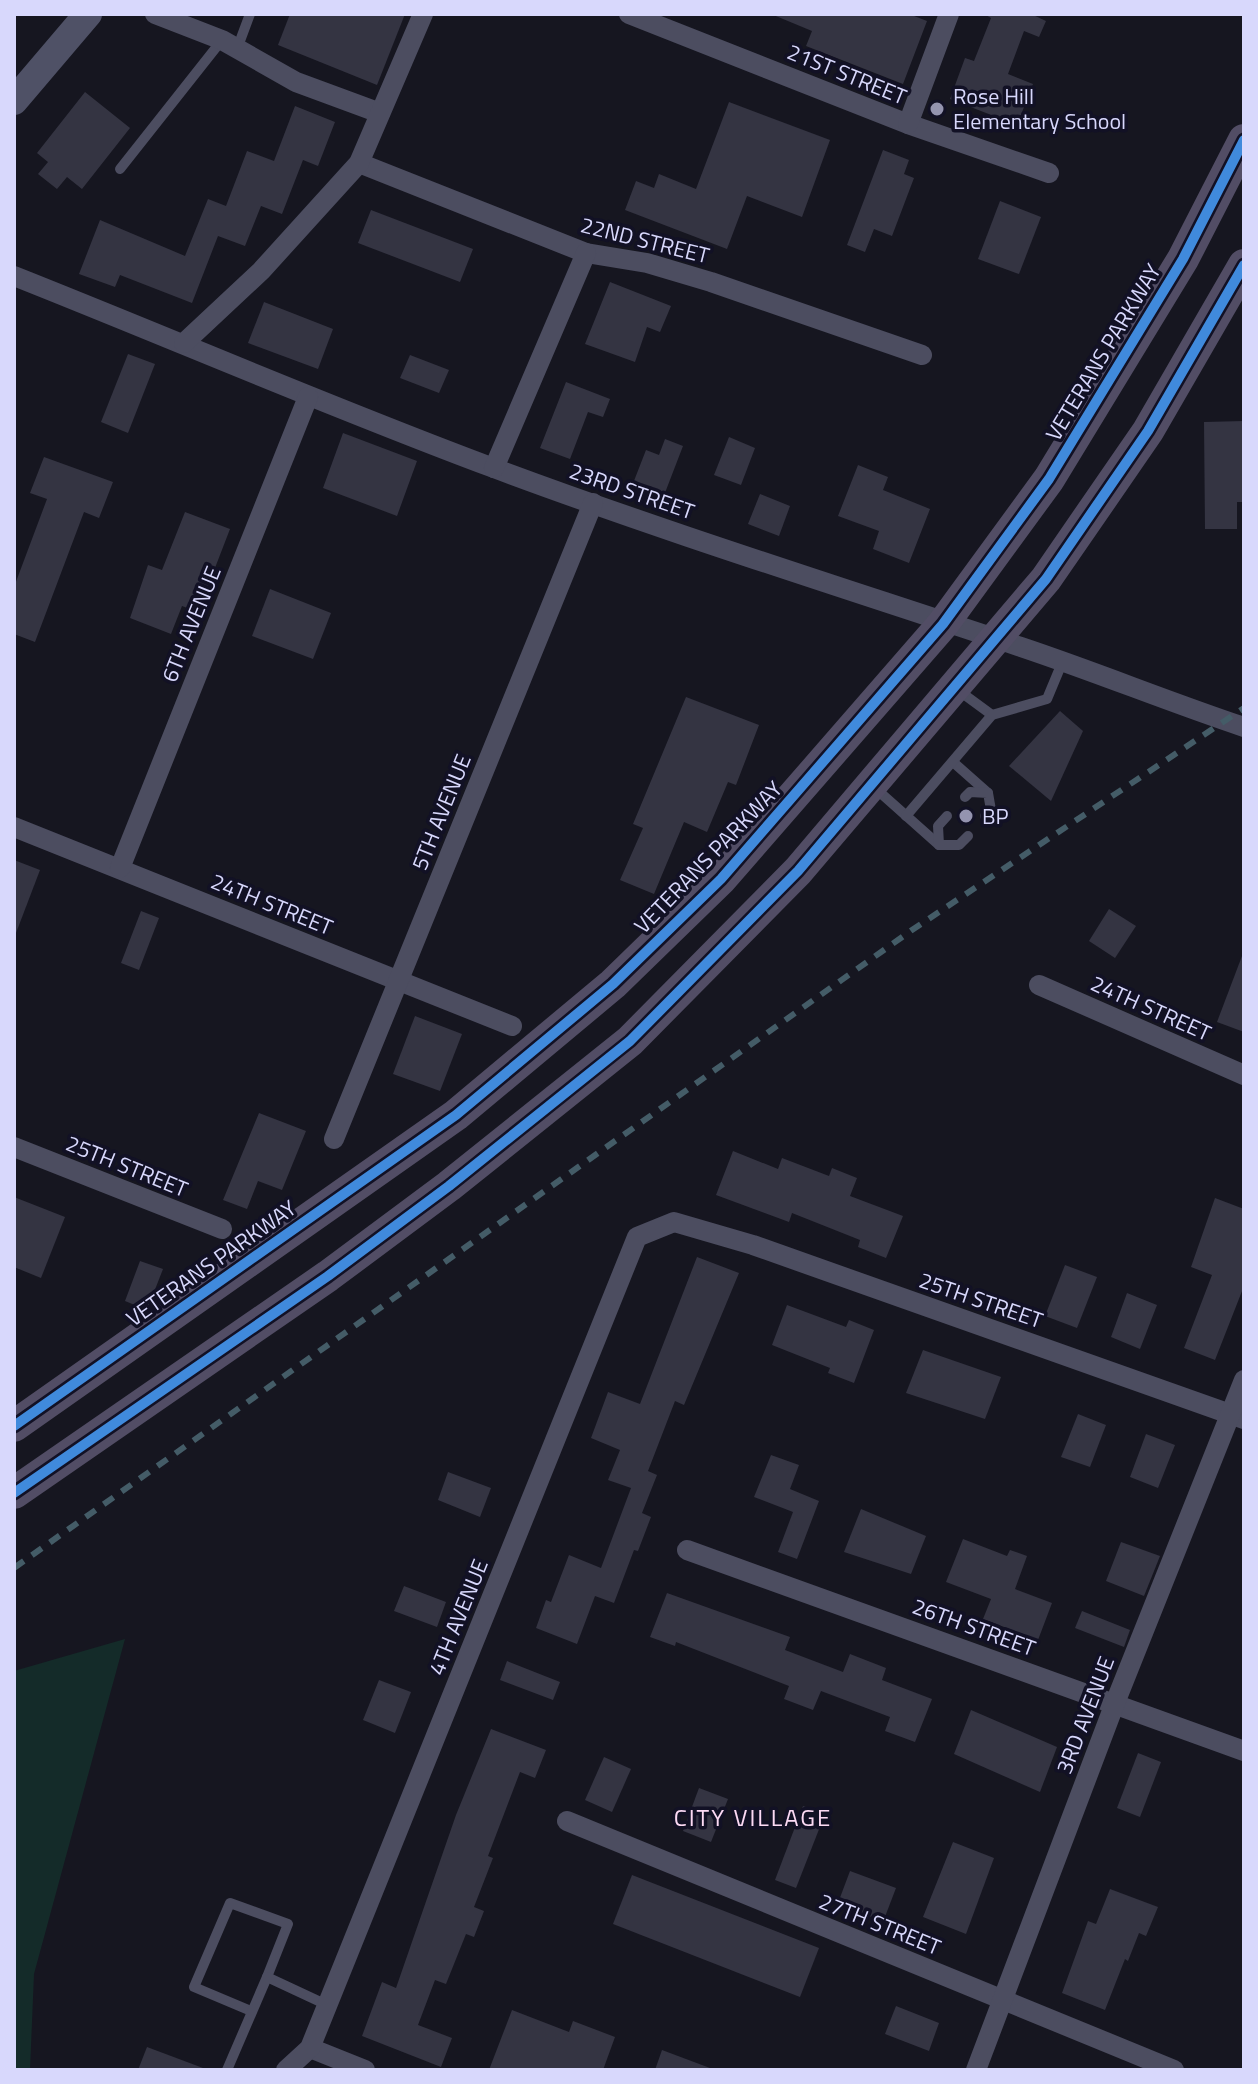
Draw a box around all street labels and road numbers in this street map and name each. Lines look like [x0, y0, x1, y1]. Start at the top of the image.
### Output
street label: 21ST STREET [782, 35, 912, 114]
street label: 22ND STREET [577, 208, 713, 273]
street label: VETERANS PARKWAY [1037, 257, 1169, 447]
street label: 23RD STREET [565, 454, 699, 528]
street label: 6TH AVENUE [152, 561, 230, 687]
street label: 5TH AVENUE [402, 749, 480, 875]
street label: VETERANS PARKWAY [626, 773, 790, 941]
street label: 24TH STREET [206, 864, 338, 944]
street label: 24TH STREET [1085, 966, 1217, 1050]
street label: 25TH STREET [61, 1126, 193, 1206]
street label: VETERANS PARKWAY [119, 1191, 303, 1335]
street label: 25TH STREET [915, 1263, 1048, 1337]
street label: 4TH AVENUE [419, 1554, 497, 1680]
street label: 26TH STREET [908, 1589, 1041, 1665]
street label: 3RD AVENUE [1047, 1651, 1123, 1779]
street label: 27TH STREET [814, 1884, 946, 1964]

